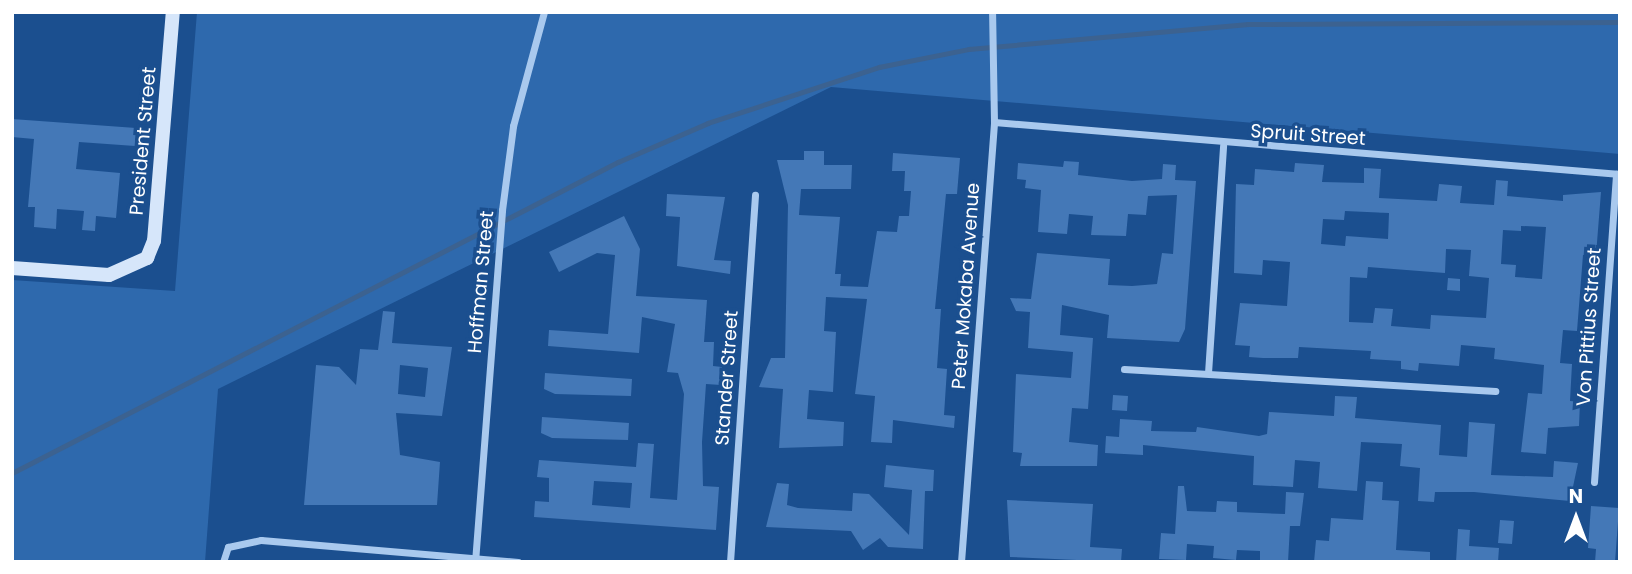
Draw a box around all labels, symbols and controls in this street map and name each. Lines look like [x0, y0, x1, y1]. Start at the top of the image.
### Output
street label: President Street [125, 66, 161, 216]
street label: Spruit Street [1250, 120, 1366, 150]
street label: Peter Mokaba Avenue [947, 182, 985, 390]
street label: Hoffman Street [463, 210, 499, 354]
street label: Von Pittius Street [1572, 247, 1606, 407]
street label: Stander Street [711, 310, 743, 446]
north arrow [1541, 483, 1611, 553]
text: N [1569, 483, 1583, 510]

